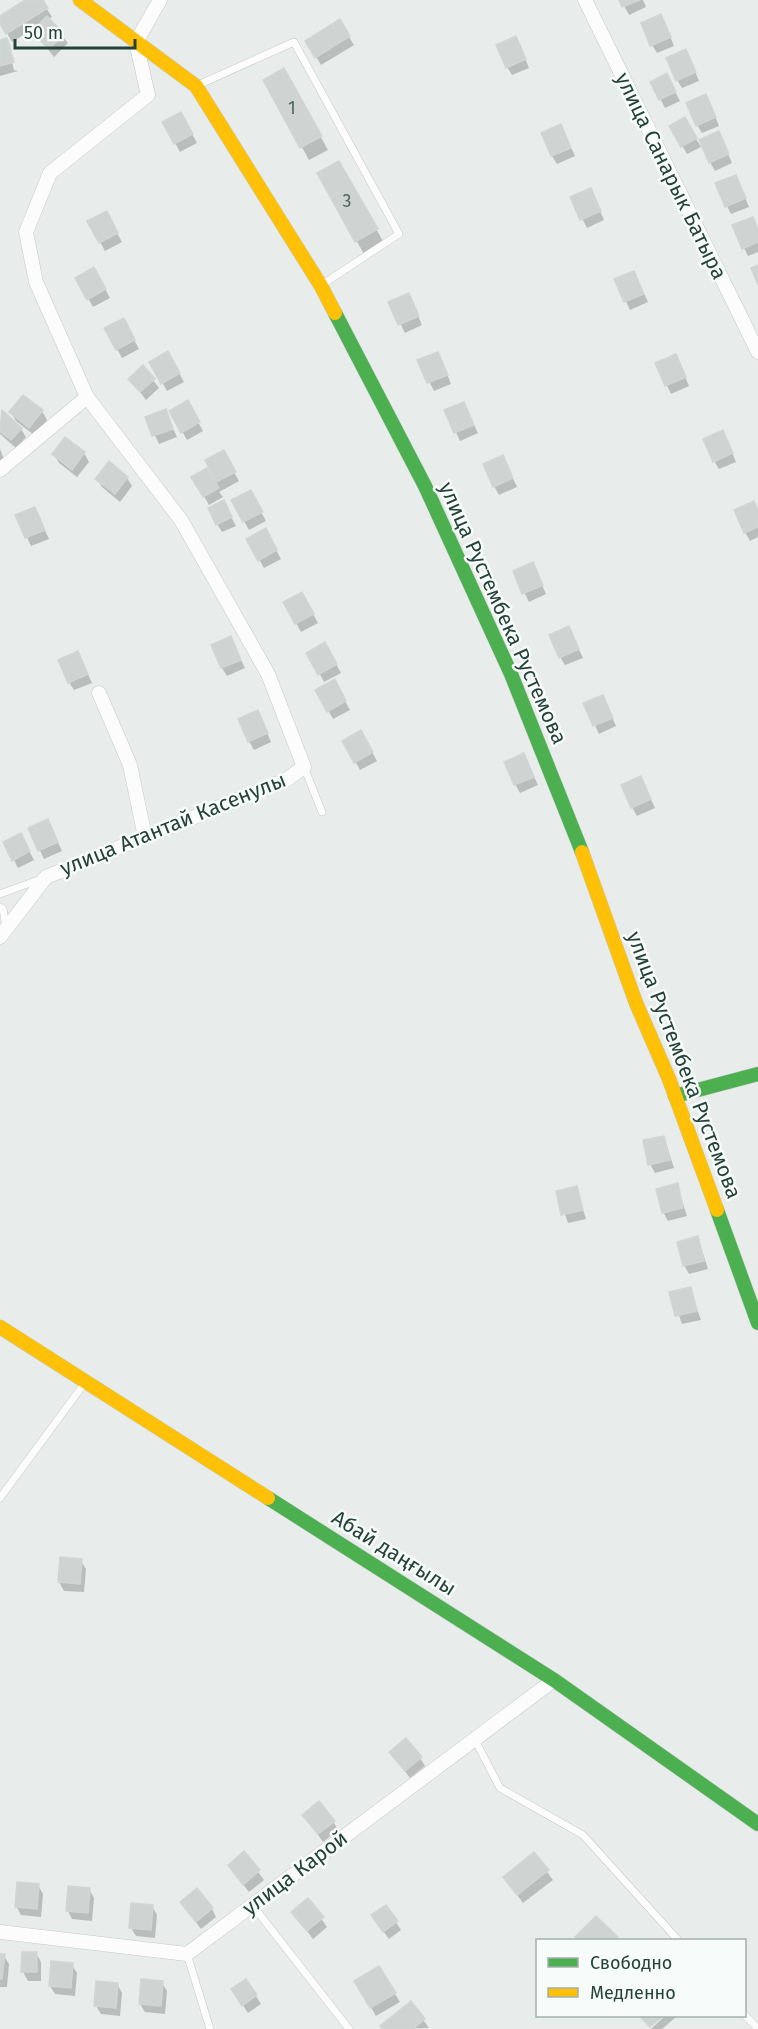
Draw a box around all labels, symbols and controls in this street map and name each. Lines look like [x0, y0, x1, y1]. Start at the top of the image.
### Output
scale bar [15, 12, 135, 50]
text: 50 m [24, 22, 63, 44]
street label: улица Санарык Батыра [610, 68, 732, 284]
house number: 1 [288, 97, 296, 119]
house number: 3 [343, 190, 351, 212]
street label: улица Рустембека Рустемова [433, 478, 573, 748]
street label: улица Атантай Касенулы [56, 767, 290, 881]
street label: улица Рустембека Рустемова [621, 928, 747, 1202]
street label: Абай даңғылы [327, 1505, 461, 1601]
street label: улица Карой [237, 1825, 353, 1921]
legend [536, 1939, 746, 2017]
text: Свободно [590, 1952, 672, 1974]
text: Медленно [590, 1982, 676, 2004]

